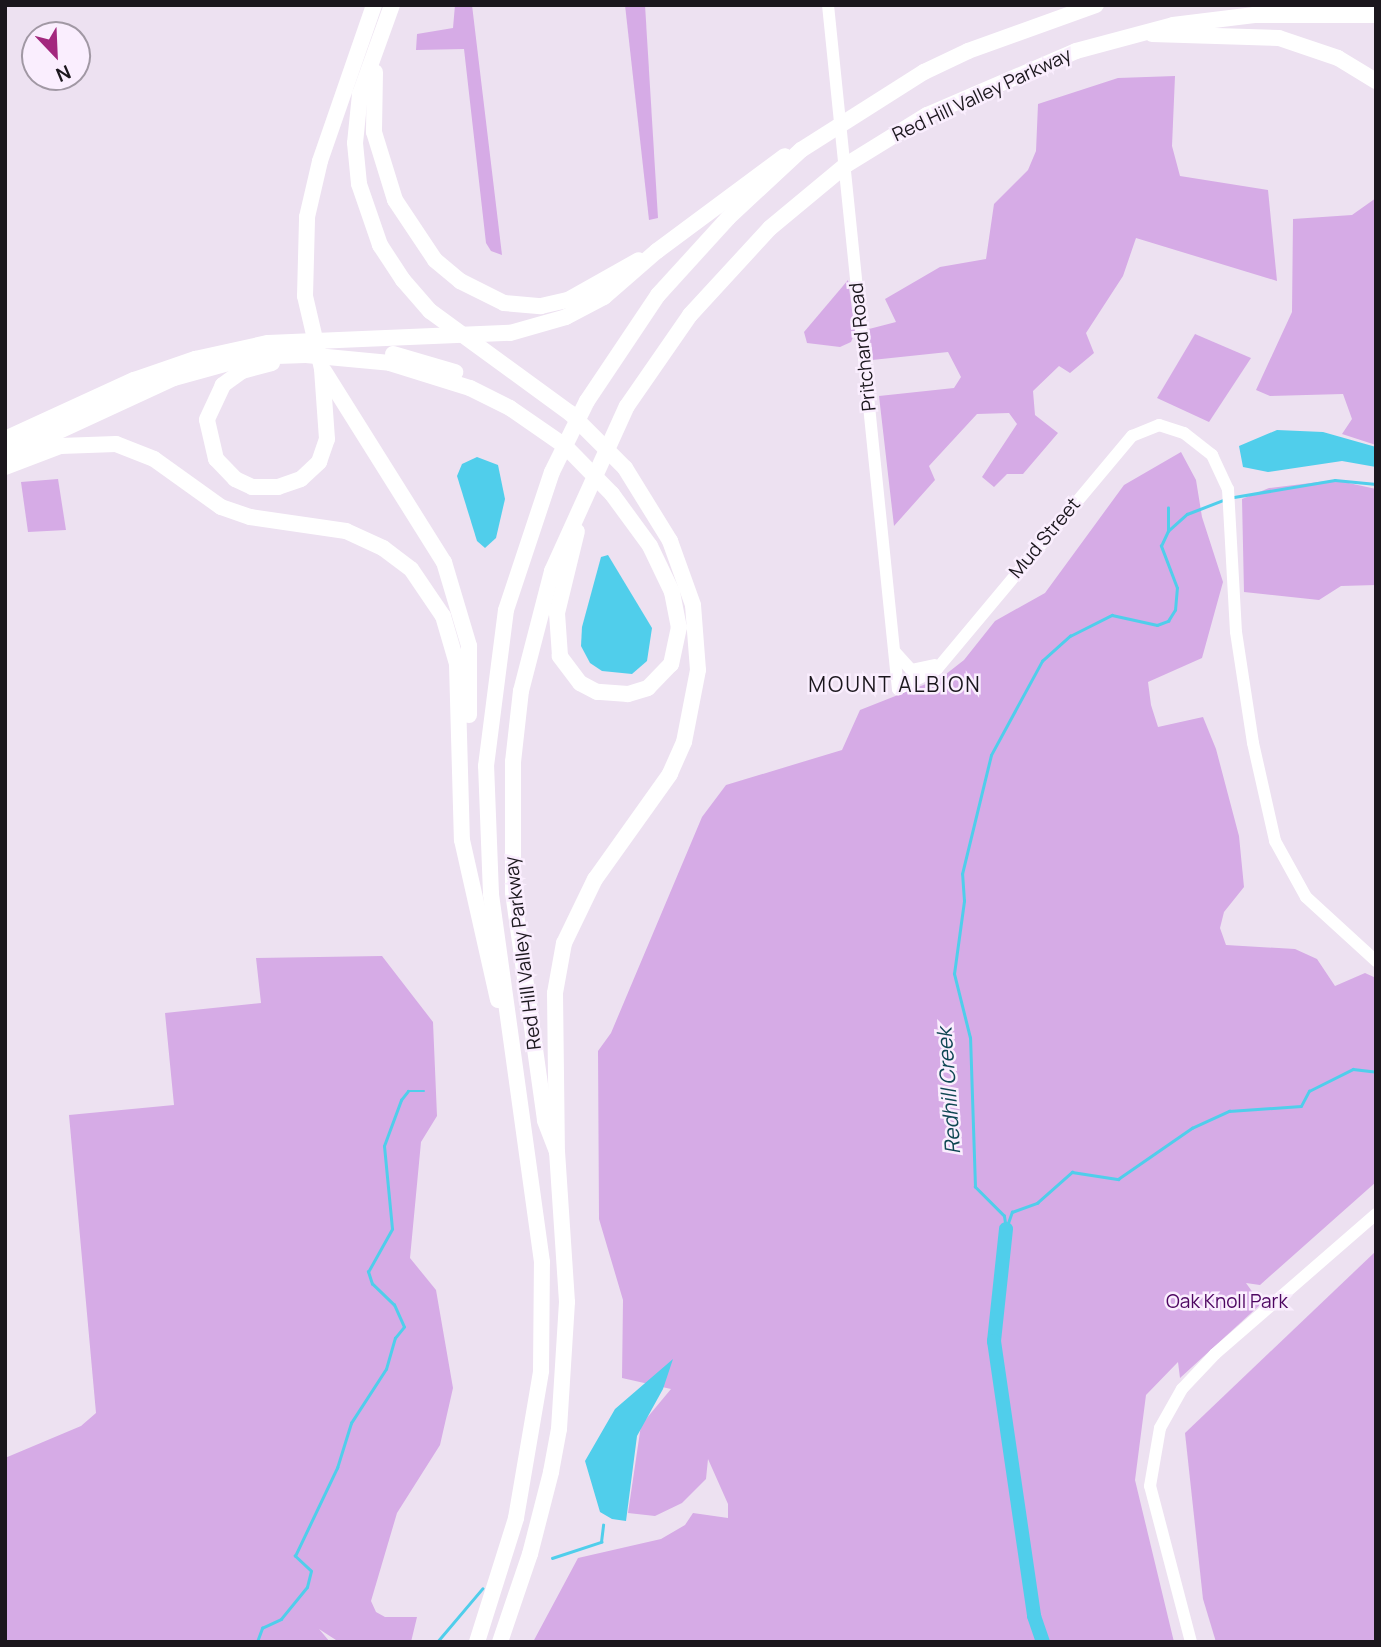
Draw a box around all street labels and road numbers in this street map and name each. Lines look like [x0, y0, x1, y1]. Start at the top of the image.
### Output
street label: Red Hill Valley Parkway [889, 43, 1075, 147]
street label: Pritchard Road [845, 282, 881, 412]
street label: Mud Street [1005, 493, 1085, 583]
street label: Red Hill Valley Parkway [500, 855, 546, 1051]

